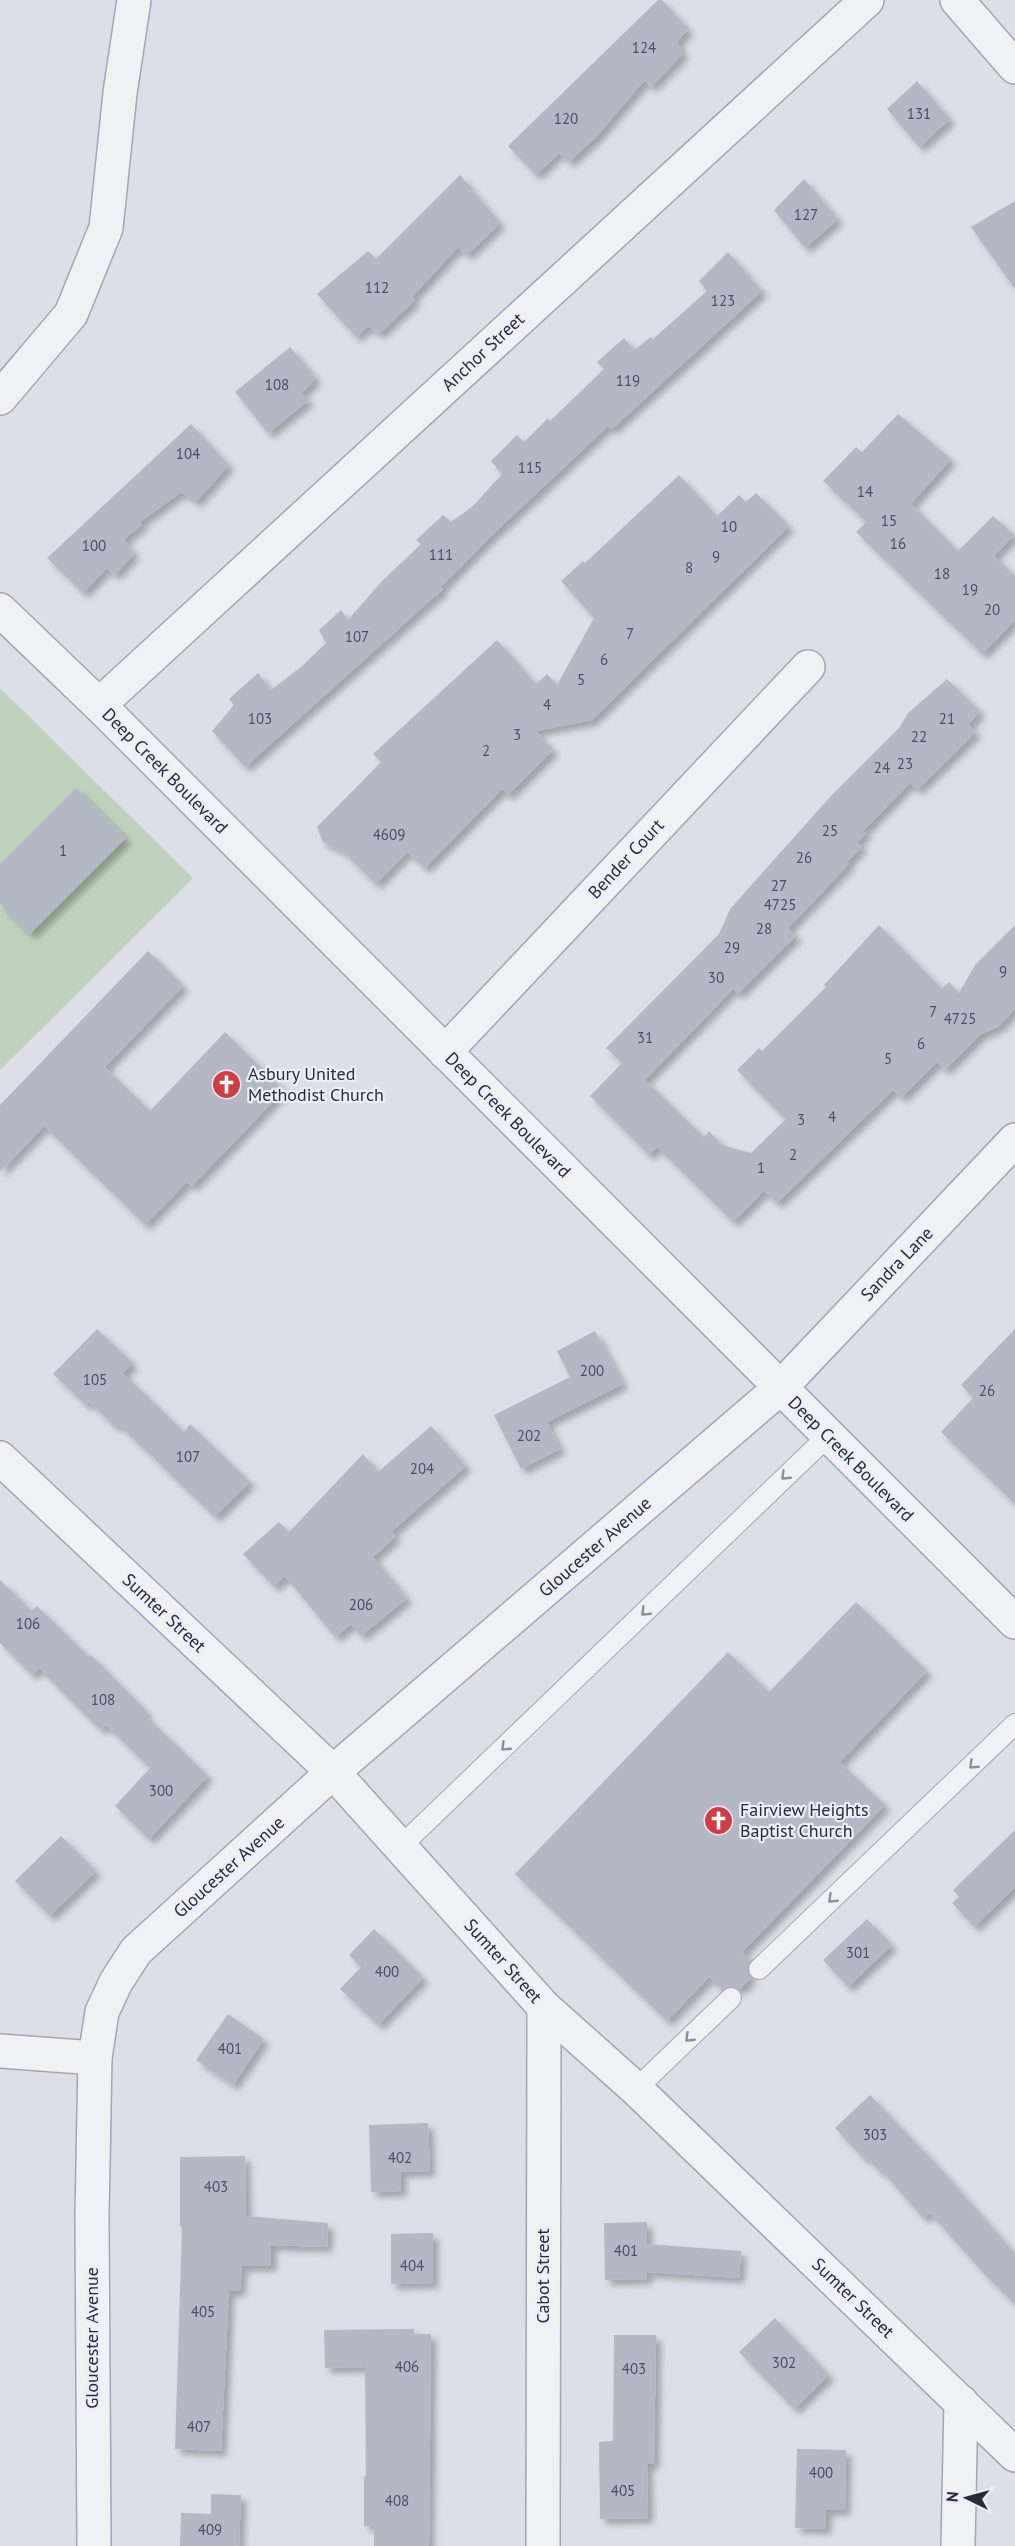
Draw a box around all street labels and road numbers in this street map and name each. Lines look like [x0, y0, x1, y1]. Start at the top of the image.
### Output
street label: Anchor Street [436, 307, 529, 396]
street label: Deep Creek Boulevard [98, 703, 233, 838]
street label: Bender Court [583, 814, 668, 903]
street label: Deep Creek Boulevard [441, 1047, 576, 1182]
street label: Sandra Lane [855, 1222, 938, 1306]
street label: Deep Creek Boulevard [784, 1391, 919, 1526]
street label: Gloucester Avenue [534, 1491, 656, 1602]
street label: Sumter Street [118, 1568, 211, 1657]
street label: Gloucester Avenue [168, 1811, 289, 1923]
street label: Sumter Street [459, 1914, 547, 2008]
street label: Cabot Street [531, 2228, 554, 2324]
street label: Sumter Street [807, 2253, 899, 2343]
street label: Gloucester Avenue [80, 2267, 103, 2409]

